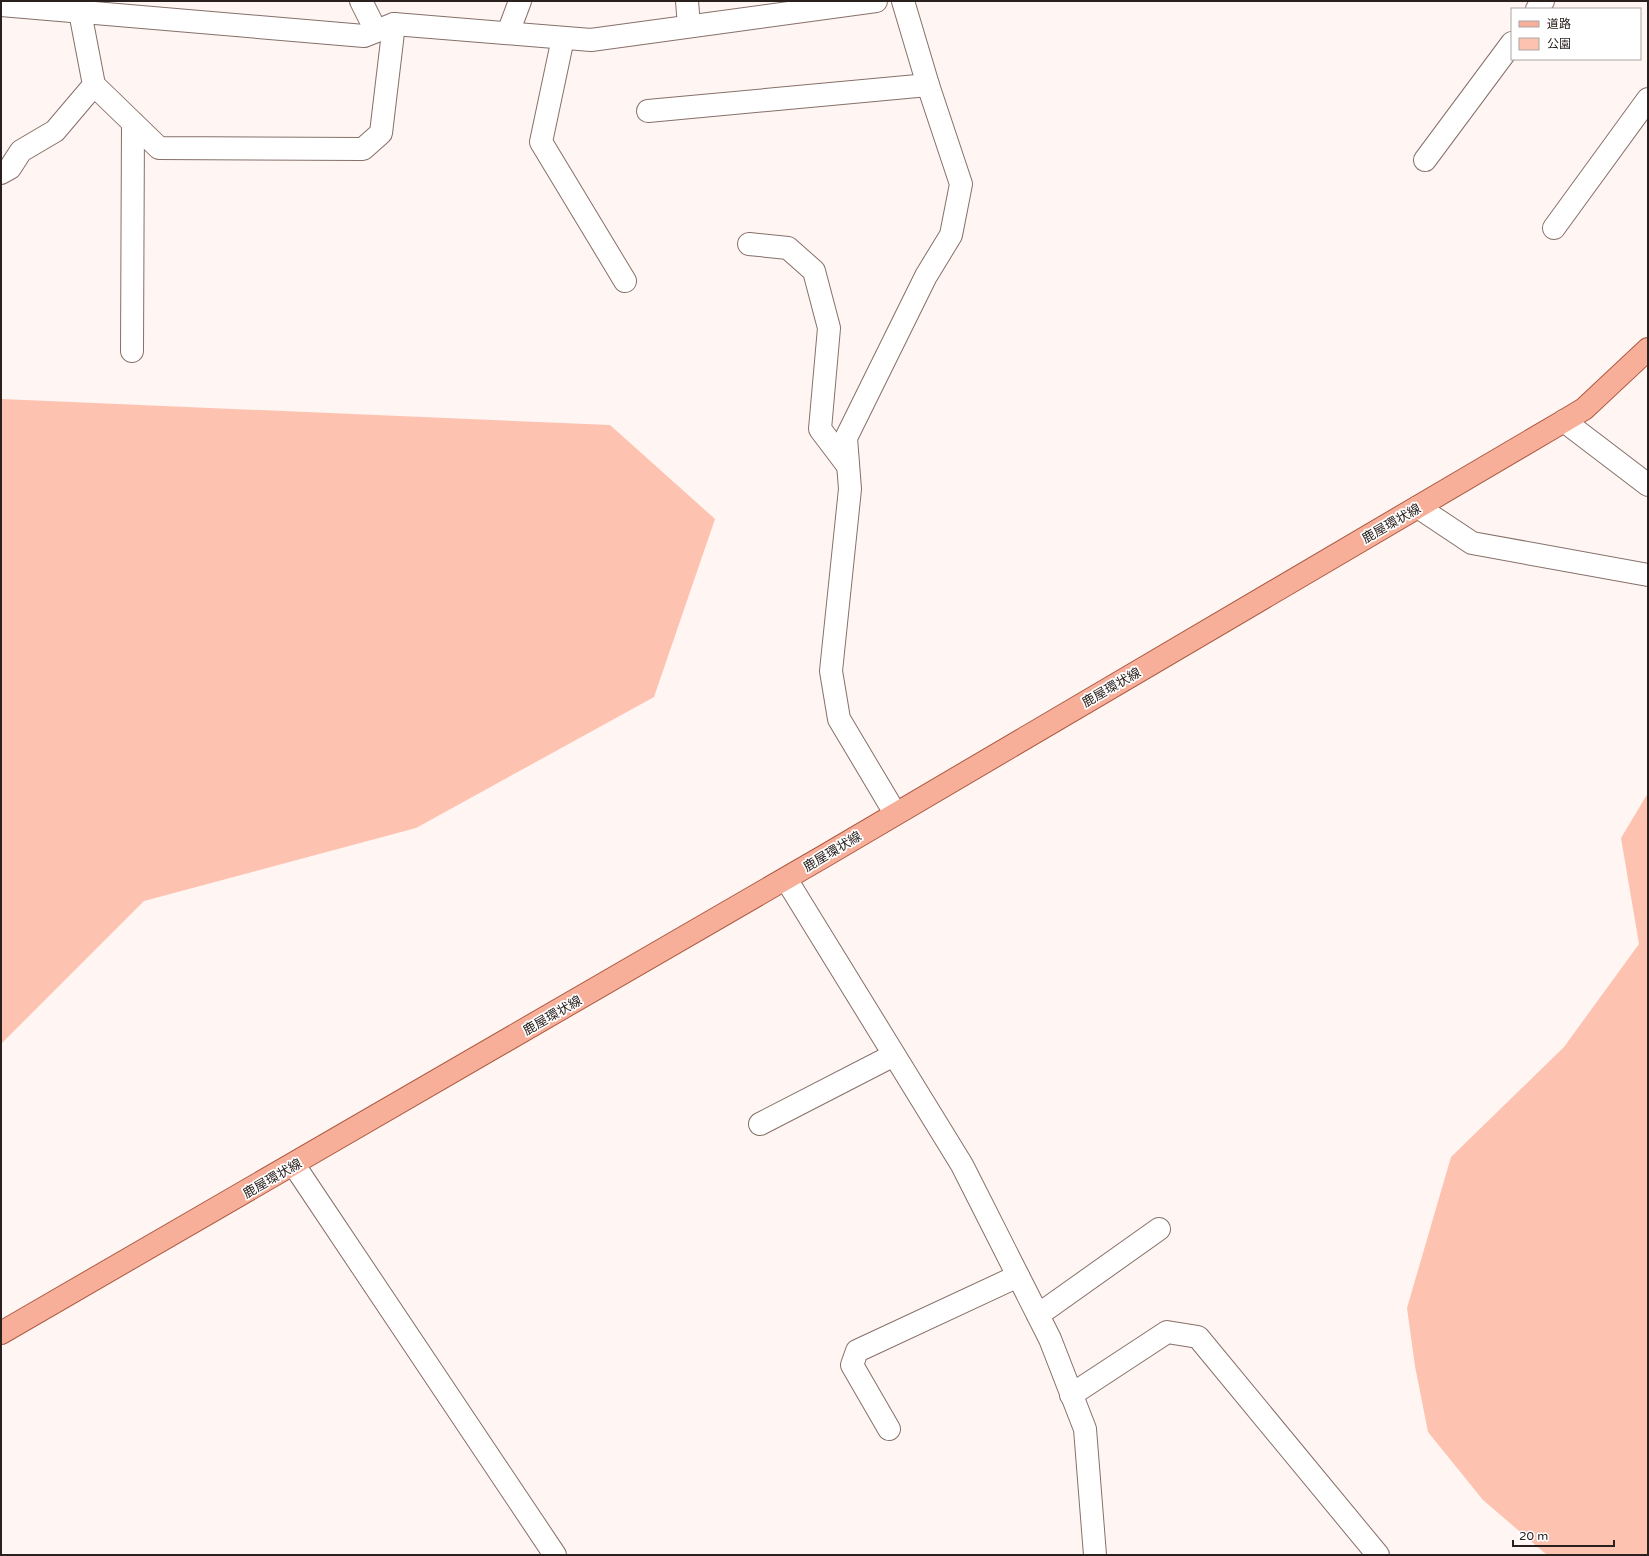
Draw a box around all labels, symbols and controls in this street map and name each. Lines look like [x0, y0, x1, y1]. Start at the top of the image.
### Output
legend [1511, 8, 1641, 60]
text: 道路 [1547, 17, 1571, 31]
text: 公園 [1547, 37, 1571, 51]
street label: 鹿屋環状線 [1359, 501, 1424, 547]
street label: 鹿屋環状線 [1079, 665, 1144, 711]
street label: 鹿屋環状線 [801, 828, 864, 875]
street label: 鹿屋環状線 [520, 993, 585, 1039]
street label: 鹿屋環状線 [240, 1156, 305, 1202]
scale bar [1513, 1522, 1614, 1548]
text: 20 m [1519, 1529, 1548, 1543]

